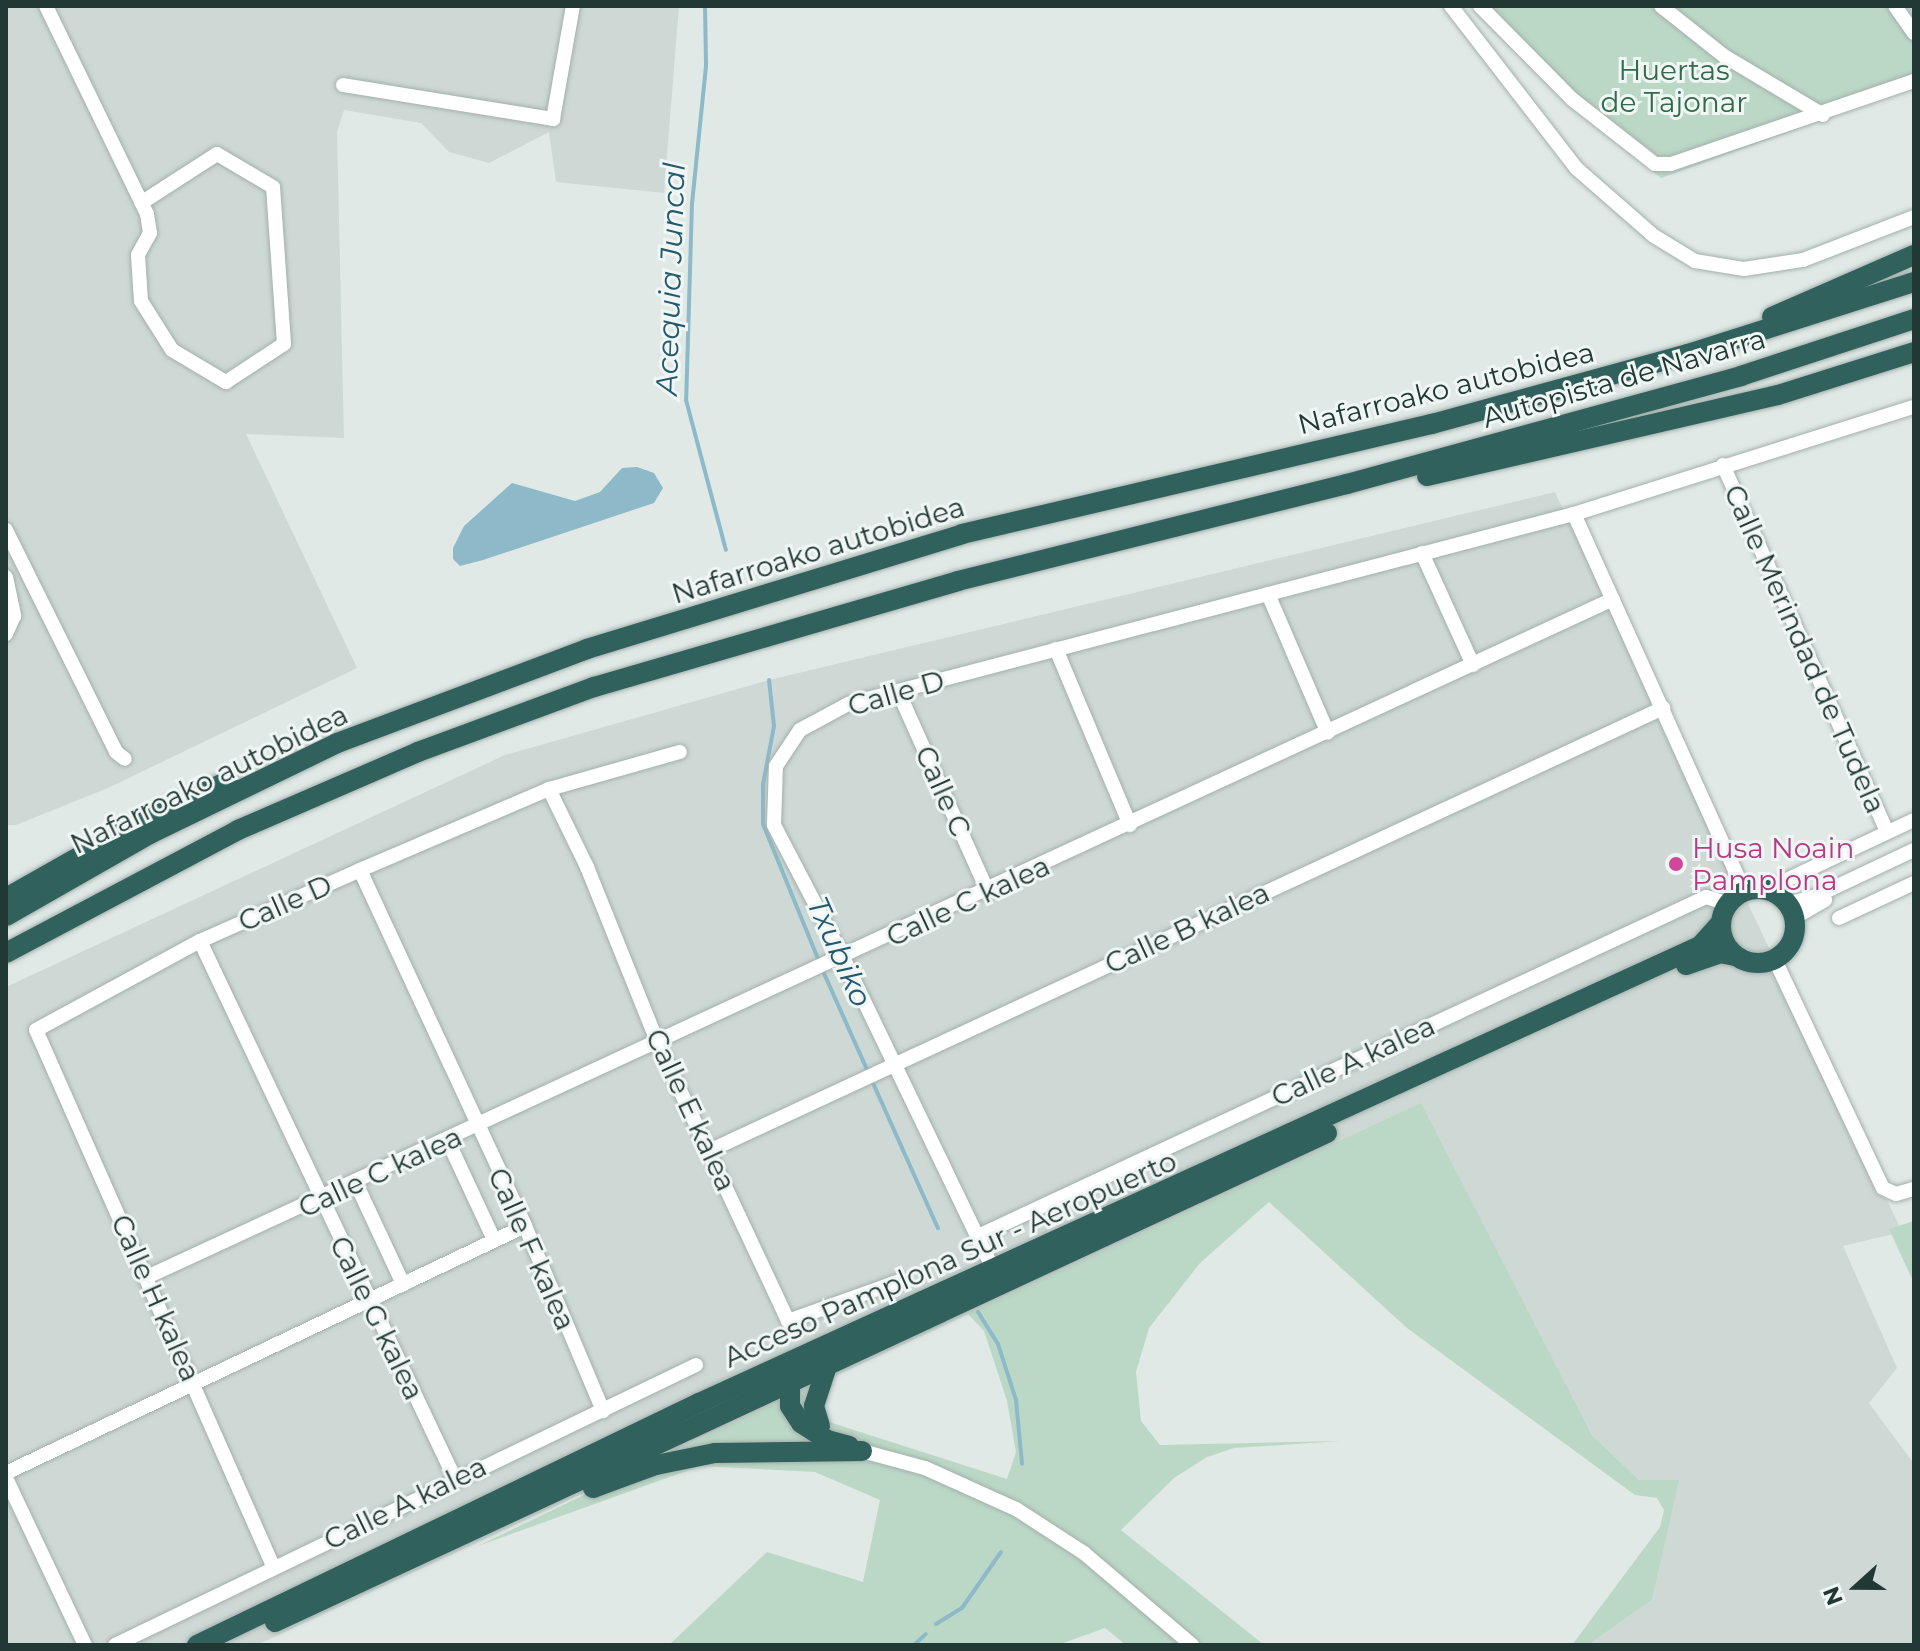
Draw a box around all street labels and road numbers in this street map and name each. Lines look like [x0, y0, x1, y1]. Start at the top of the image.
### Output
street label: Autopista de Navarra [1479, 321, 1769, 435]
street label: Nafarroako autobidea [1294, 335, 1598, 441]
street label: Calle Merindad de Tudela [1717, 480, 1893, 818]
street label: Nafarroako autobidea [668, 489, 968, 611]
street label: Calle D [844, 663, 948, 723]
street label: Nafarroako autobidea [65, 697, 353, 861]
street label: Calle C [908, 741, 978, 841]
street label: Calle C kalea [881, 849, 1055, 953]
street label: Calle D [233, 868, 337, 938]
street label: Calle B kalea [1099, 875, 1275, 981]
street label: Calle A kalea [1266, 1008, 1440, 1114]
street label: Calle E kalea [639, 1024, 743, 1196]
street label: Calle C kalea [293, 1120, 467, 1224]
street label: Acceso Pamplona Sur - Aeropuerto [718, 1144, 1182, 1374]
street label: Calle F kalea [481, 1163, 583, 1335]
street label: Calle H kalea [104, 1209, 208, 1387]
street label: Calle G kalea [323, 1231, 431, 1405]
street label: Calle A kalea [318, 1449, 492, 1557]

